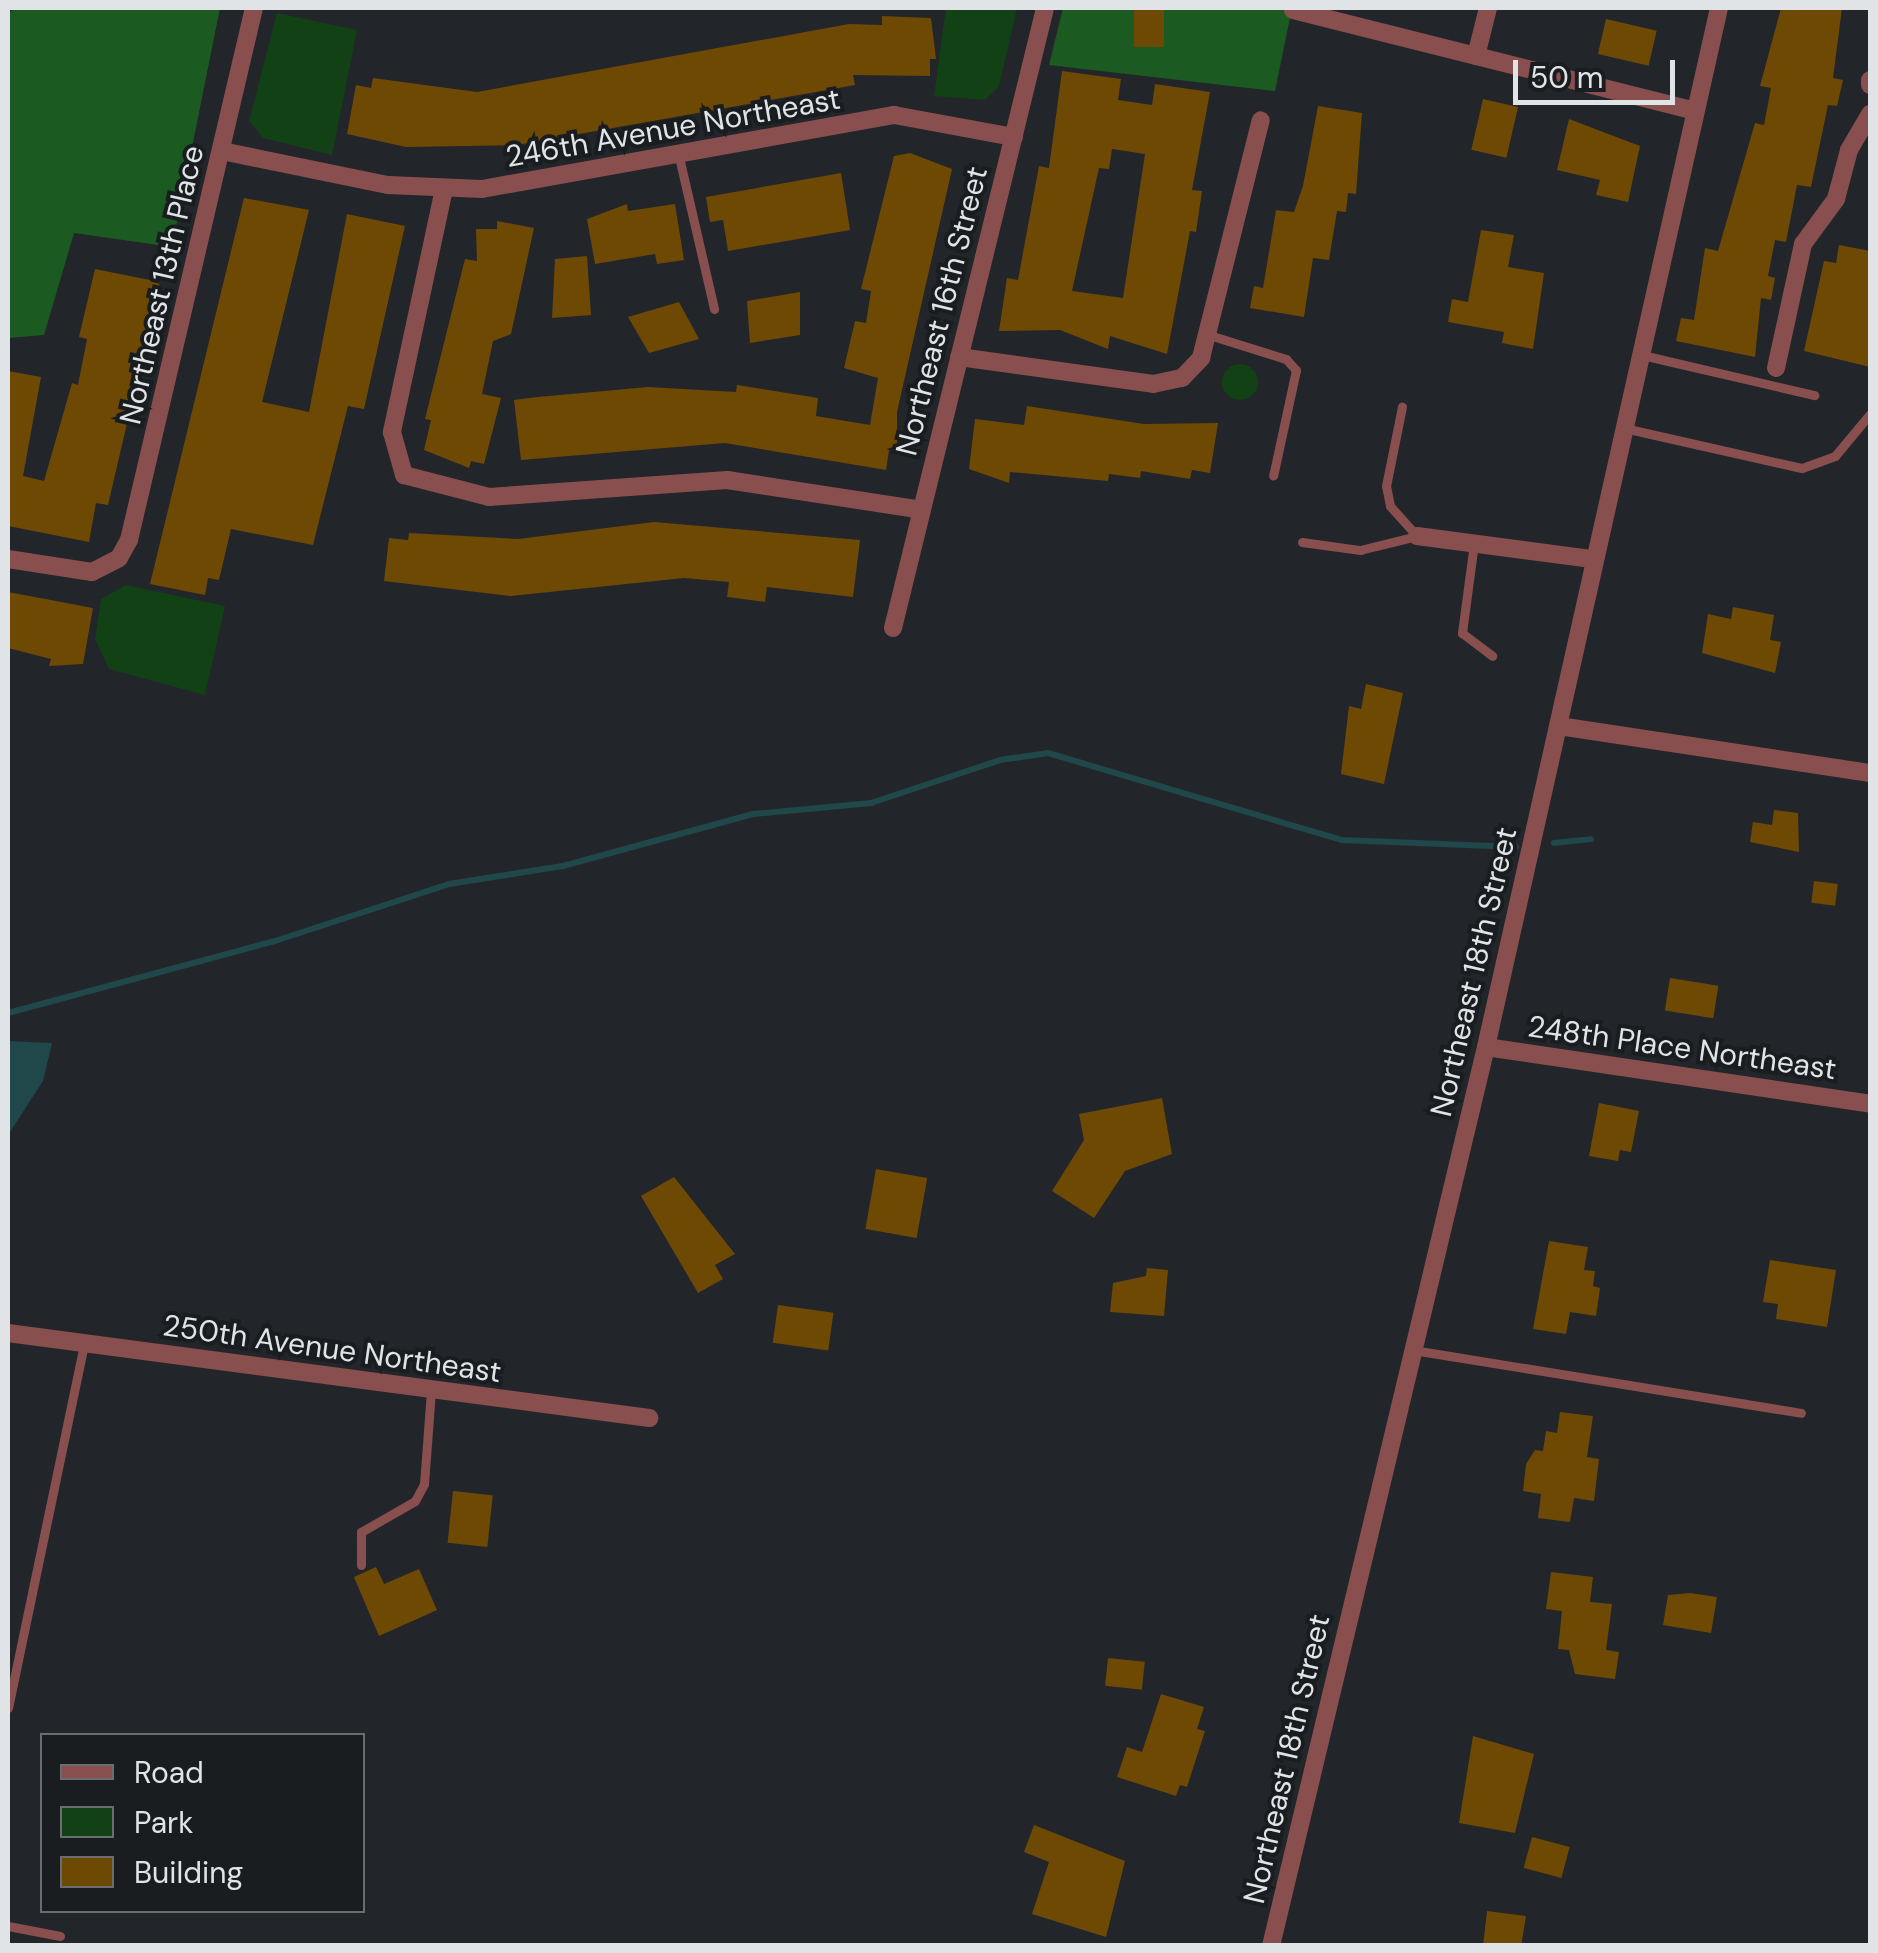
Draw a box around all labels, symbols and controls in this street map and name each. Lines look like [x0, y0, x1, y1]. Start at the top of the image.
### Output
scale bar [1518, 40, 1680, 102]
text: 50 m [1530, 58, 1604, 97]
street label: 246th Avenue Northeast [503, 81, 843, 175]
street label: Northeast 13th Place [112, 142, 212, 428]
street label: Northeast 16th Street [889, 163, 995, 459]
street label: Northeast 18th Street [1423, 824, 1525, 1120]
street label: 248th Place Northeast [1526, 1009, 1838, 1087]
street label: 250th Avenue Northeast [161, 1307, 503, 1391]
street label: Northeast 18th Street [1236, 1611, 1338, 1907]
legend [40, 1733, 365, 1913]
text: Road [134, 1753, 204, 1792]
text: Park [134, 1803, 193, 1842]
text: Building [134, 1853, 243, 1892]

